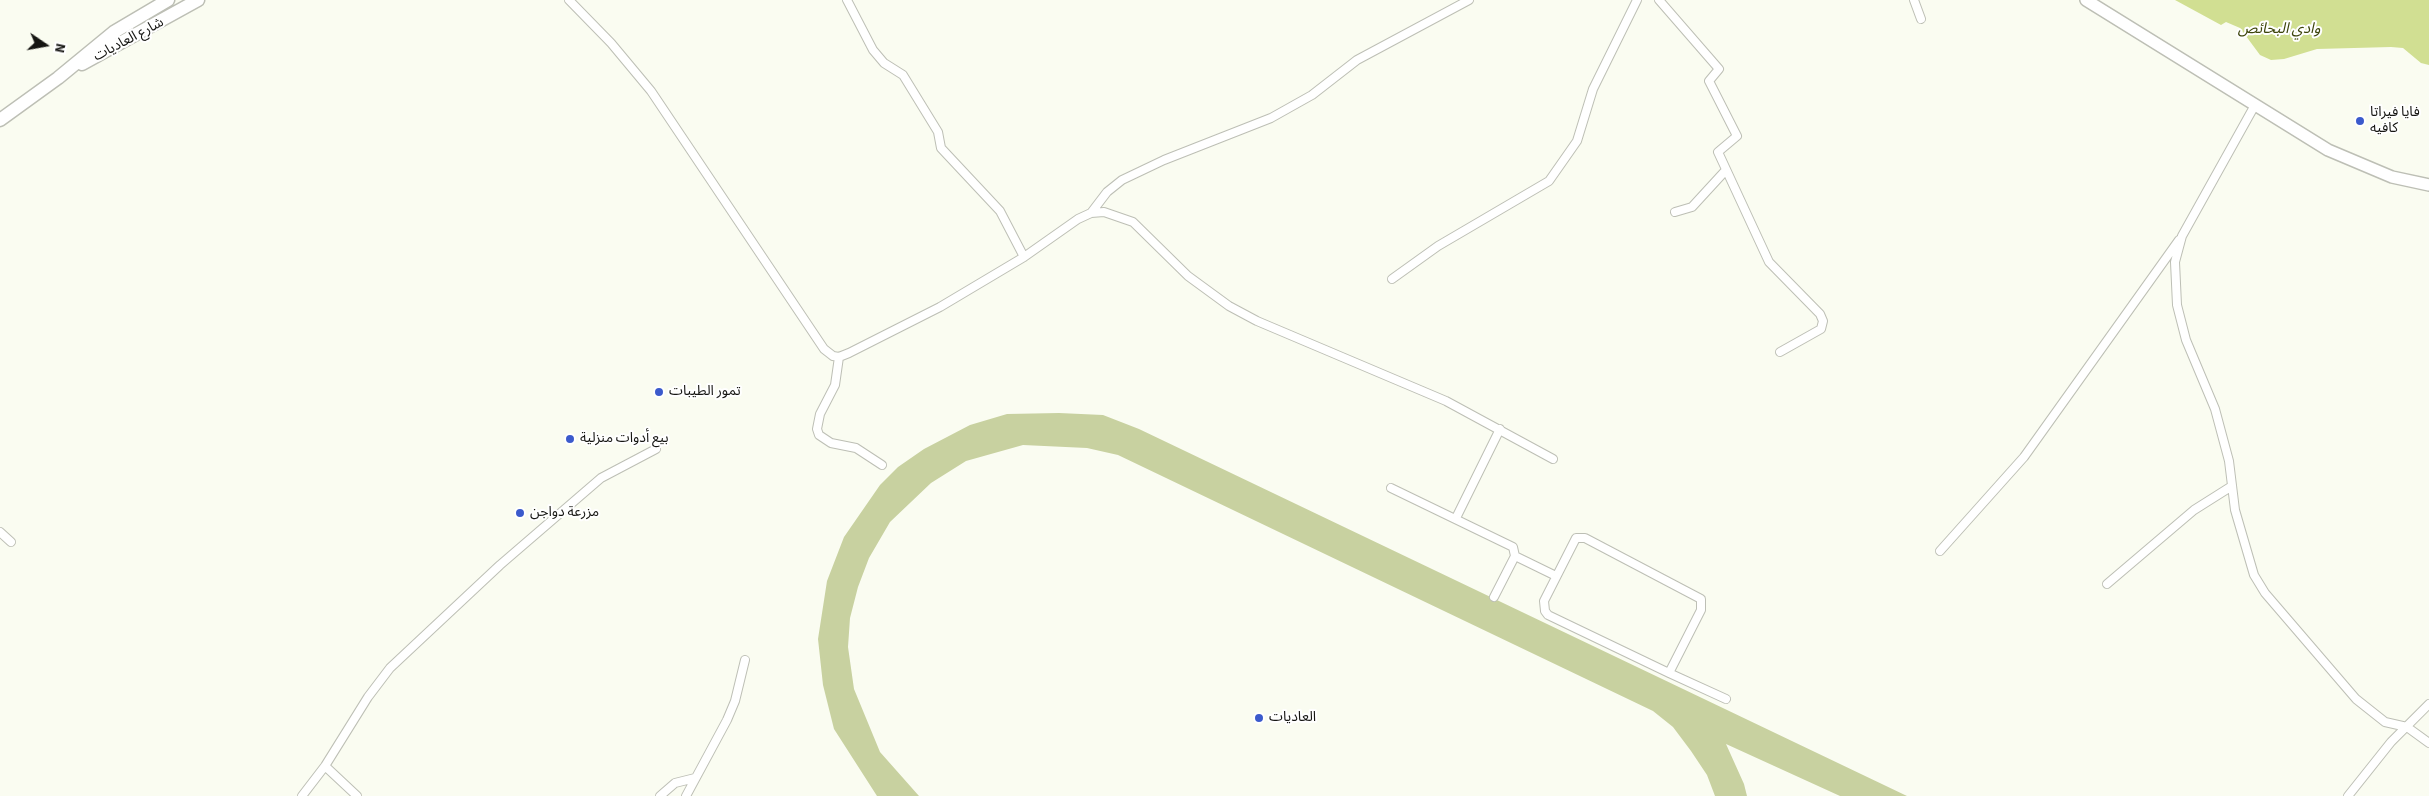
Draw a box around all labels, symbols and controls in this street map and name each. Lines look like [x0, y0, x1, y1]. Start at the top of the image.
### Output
street label: شارع العاديات [91, 14, 167, 66]
north arrow [20, 20, 70, 70]
water label: وادي البحائص [2238, 21, 2320, 39]
text: N [49, 41, 70, 55]
place label: فايا فيراتا كافيه [2370, 105, 2420, 138]
marker: فايا فيراتا كافيه [2354, 115, 2366, 127]
place label: تمور الطيبات [669, 384, 741, 400]
marker: تمور الطيبات [653, 386, 665, 398]
place label: بيع أدوات منزلية [580, 431, 668, 447]
marker: بيع أدوات منزلية [564, 433, 576, 445]
place label: مزرعة دواجن [530, 505, 599, 521]
marker: مزرعة دواجن [514, 507, 526, 519]
place label: العاديات [1269, 710, 1316, 726]
marker: العاديات [1253, 712, 1265, 724]

